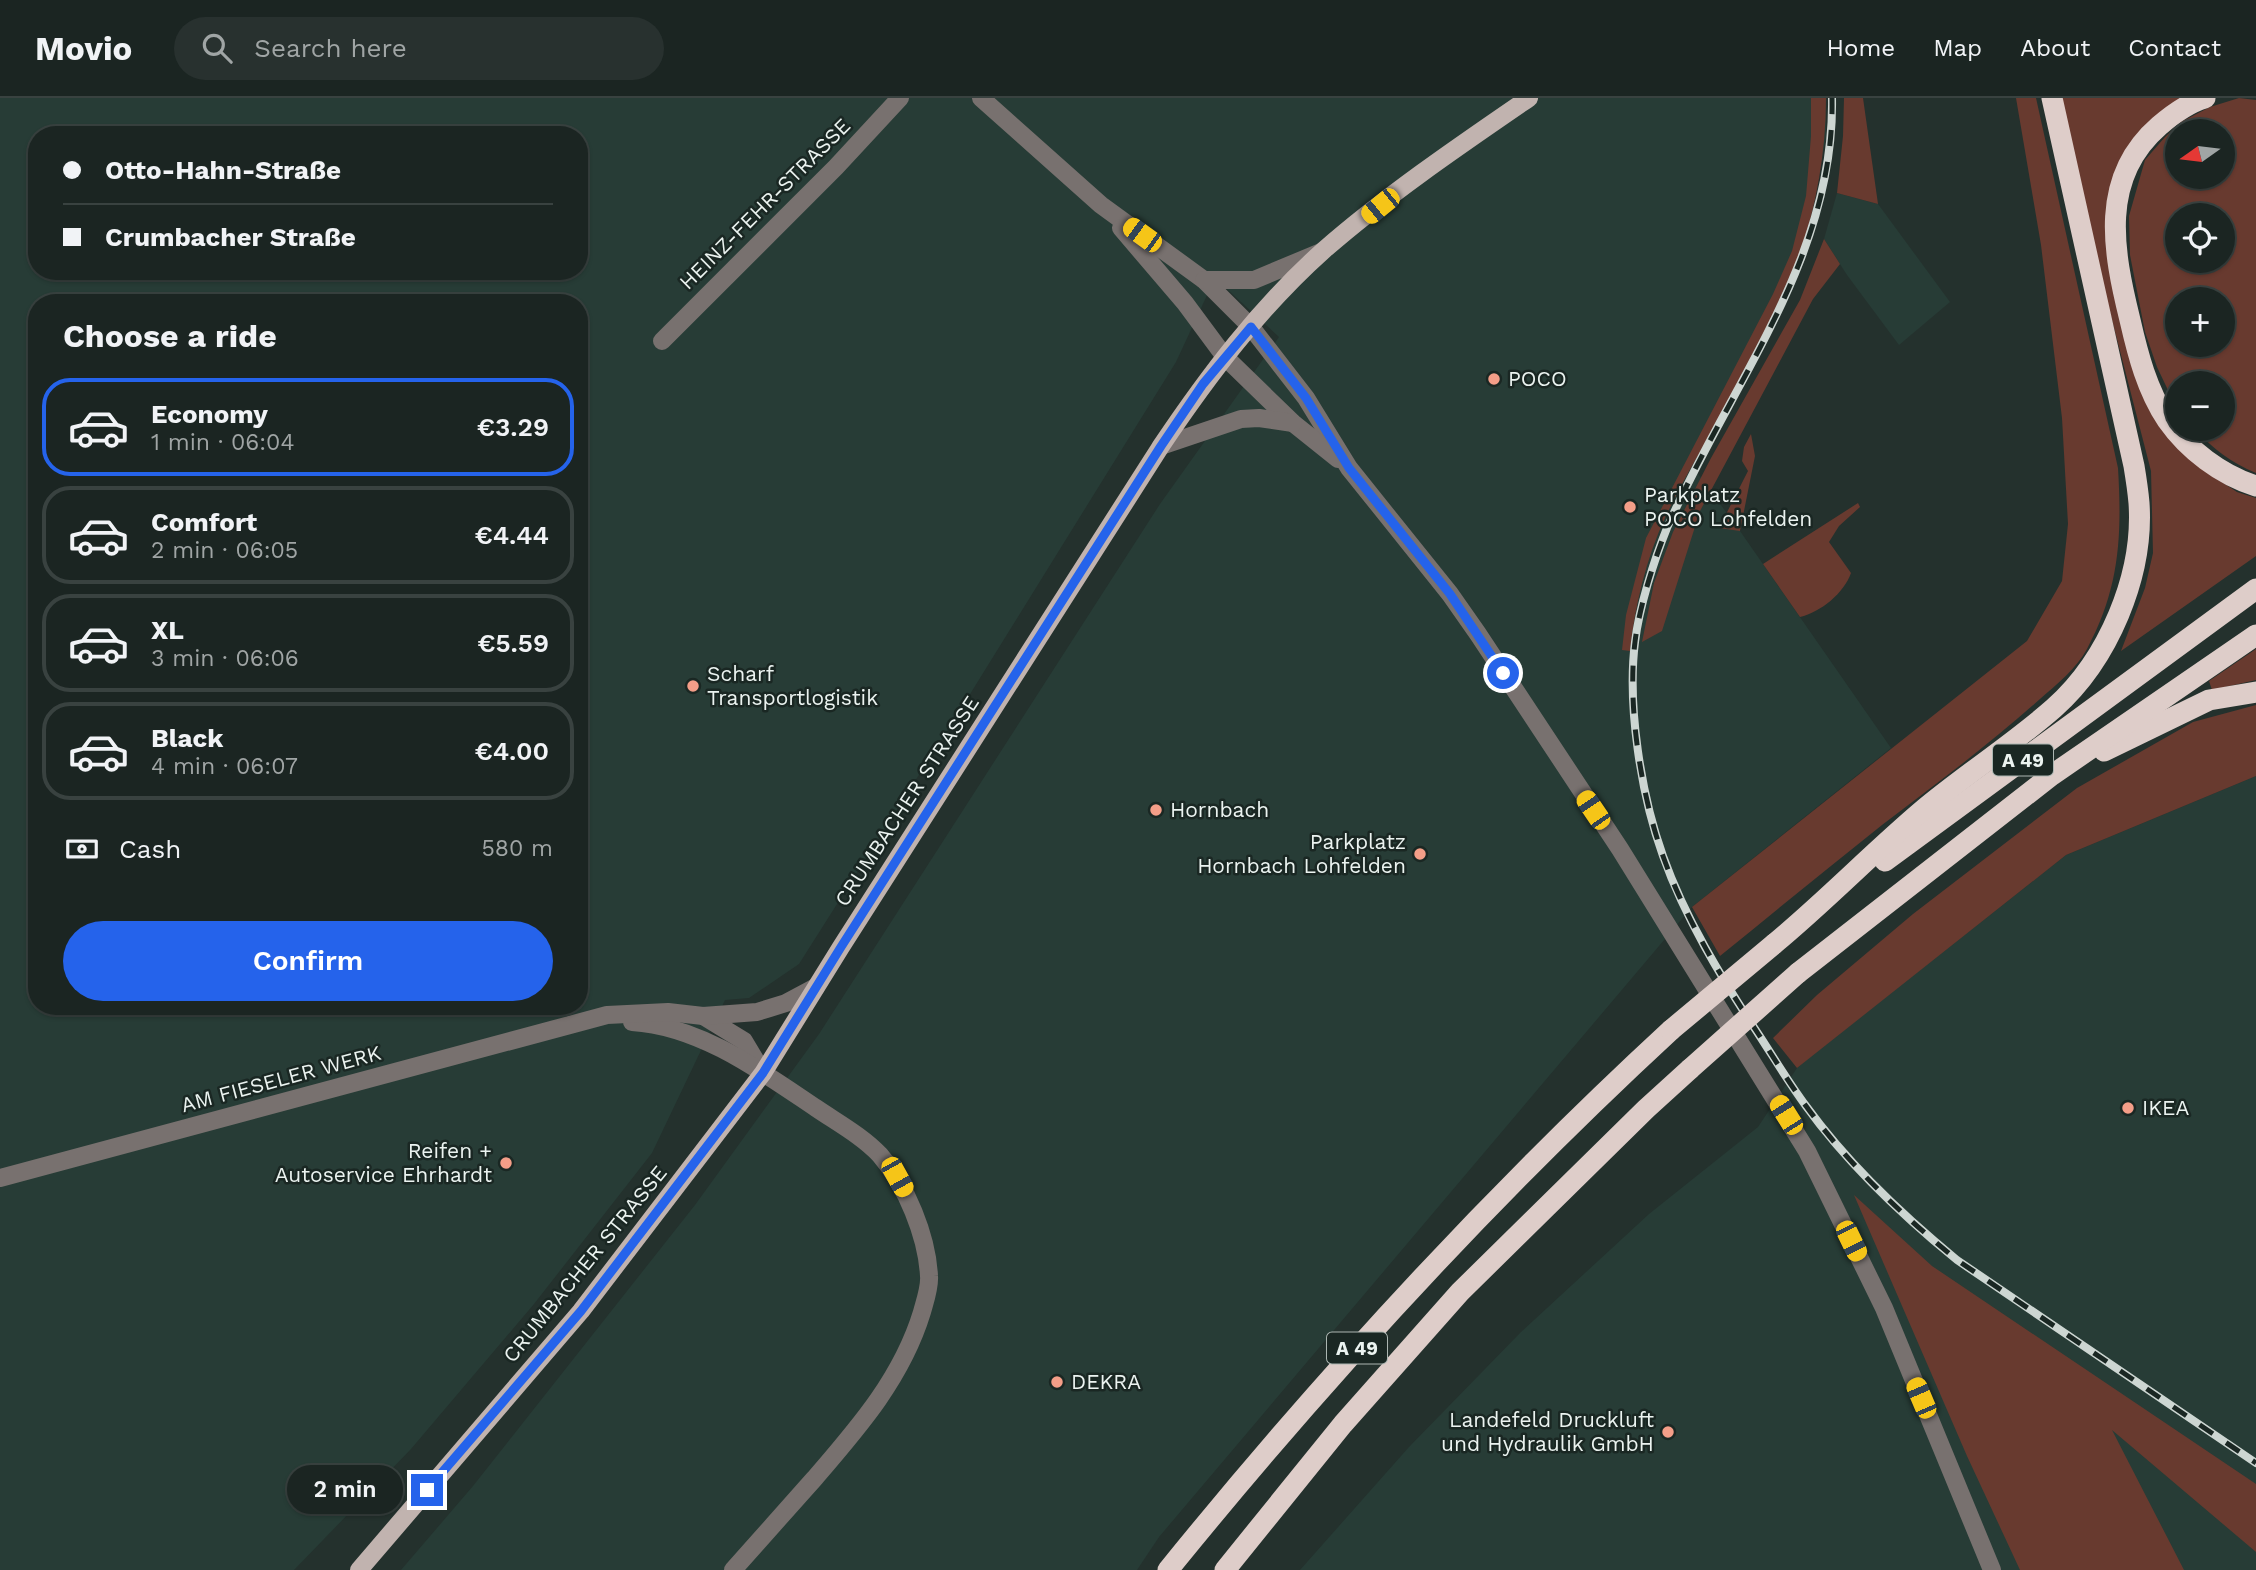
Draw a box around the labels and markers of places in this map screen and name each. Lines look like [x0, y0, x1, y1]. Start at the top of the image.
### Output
place label: POCO [1508, 366, 1567, 391]
marker: POCO [1486, 371, 1502, 387]
place label: Parkplatz POCO Lohfelden [1644, 482, 1812, 531]
marker: Parkplatz POCO Lohfelden [1622, 499, 1638, 515]
place label: Scharf Transportlogistik [707, 661, 878, 710]
marker: Scharf Transportlogistik [685, 678, 701, 694]
place label: Hornbach [1170, 797, 1269, 822]
marker: Hornbach [1148, 802, 1164, 818]
place label: Parkplatz Hornbach Lohfelden [1197, 829, 1406, 878]
marker: Parkplatz Hornbach Lohfelden [1412, 846, 1428, 862]
place label: IKEA [2142, 1095, 2189, 1120]
marker: IKEA [2120, 1100, 2136, 1116]
place label: Reifen + Autoservice Ehrhardt [275, 1138, 492, 1187]
marker: Reifen + Autoservice Ehrhardt [498, 1155, 514, 1171]
place label: DEKRA [1071, 1369, 1141, 1394]
marker: DEKRA [1049, 1374, 1065, 1390]
place label: Landefeld Druckluft und Hydraulik GmbH [1441, 1407, 1654, 1456]
marker: Landefeld Druckluft und Hydraulik GmbH [1660, 1424, 1676, 1440]

